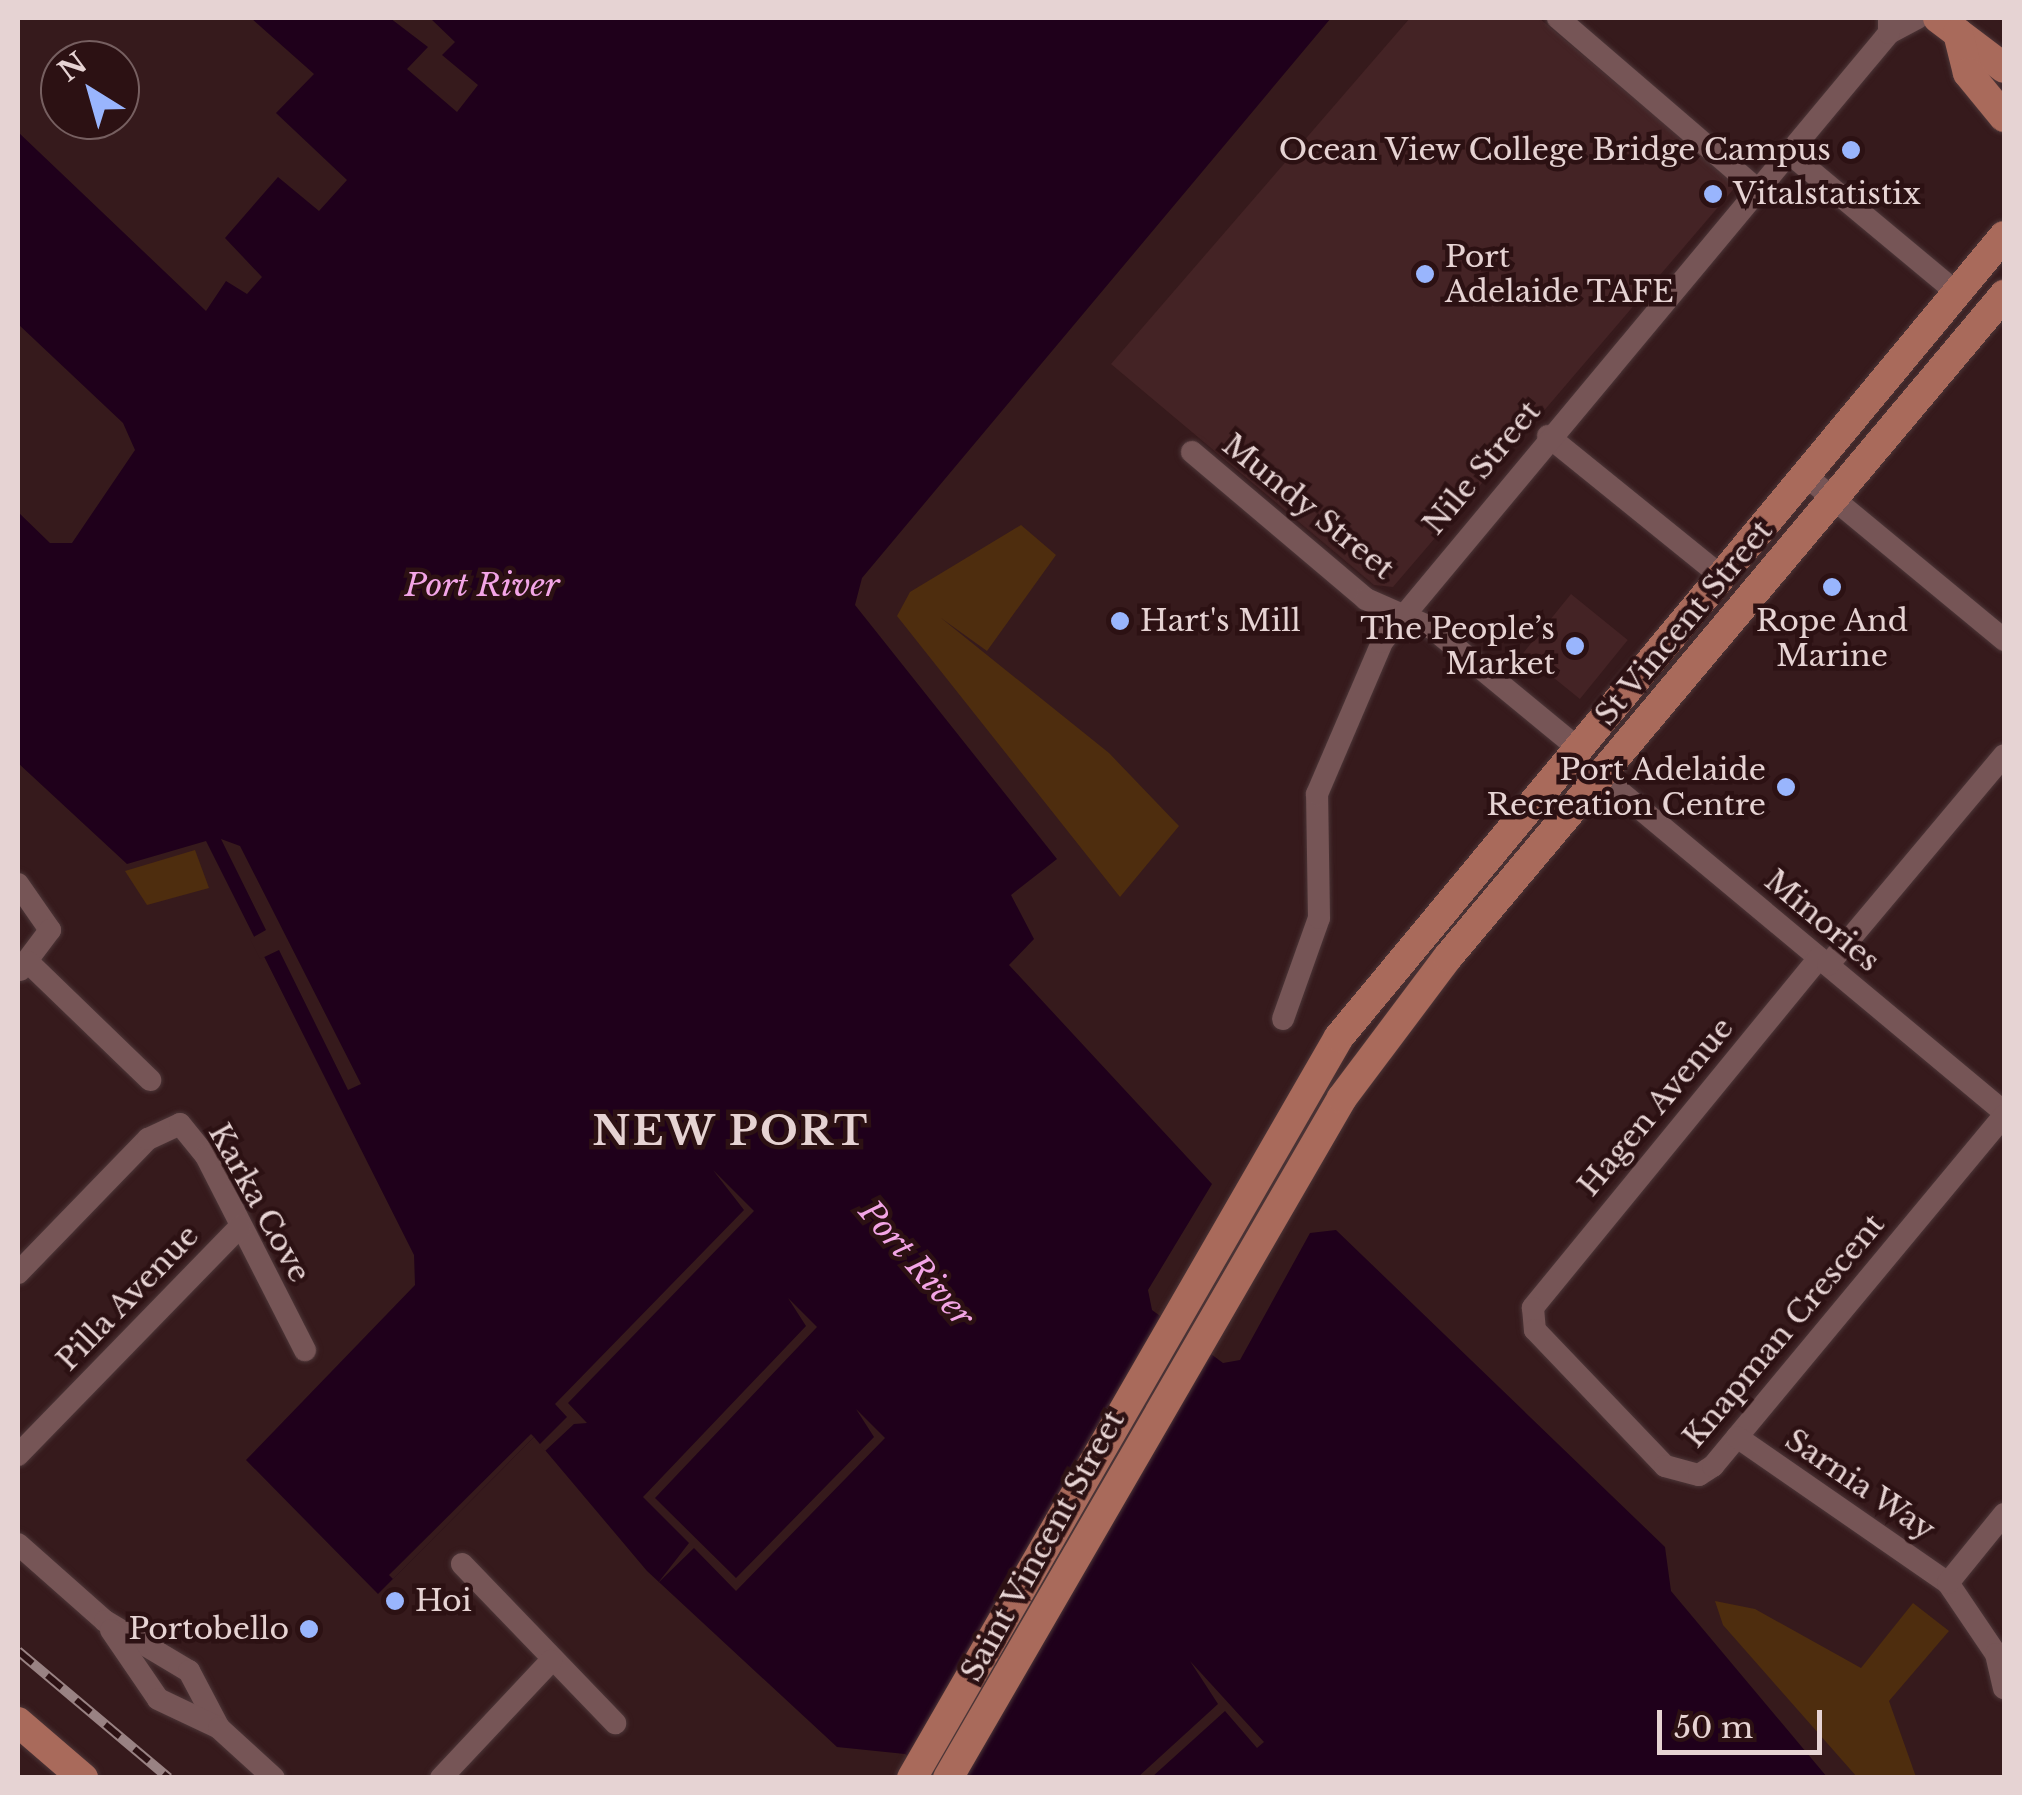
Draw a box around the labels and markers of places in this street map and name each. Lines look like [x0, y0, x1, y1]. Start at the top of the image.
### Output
place label: Ocean View College Bridge Campus [1277, 132, 1831, 168]
marker: Ocean View College Bridge Campus [1840, 139, 1862, 161]
place label: Vitalstatistix [1733, 176, 1921, 212]
marker: Vitalstatistix [1702, 183, 1724, 205]
place label: Port Adelaide TAFE [1445, 239, 1675, 310]
marker: Port Adelaide TAFE [1414, 263, 1436, 285]
marker: Rope And Marine [1821, 576, 1843, 598]
place label: Hart's Mill [1140, 603, 1301, 639]
place label: Rope And Marine [1755, 603, 1909, 674]
marker: Hart's Mill [1109, 610, 1131, 632]
place label: The People’s Market [1360, 611, 1555, 682]
marker: The People’s Market [1564, 635, 1586, 657]
place label: Port Adelaide Recreation Centre [1487, 752, 1766, 822]
marker: Port Adelaide Recreation Centre [1775, 776, 1797, 798]
place label: Hoi [415, 1583, 472, 1619]
marker: Hoi [384, 1590, 406, 1612]
place label: Portobello [128, 1611, 289, 1647]
marker: Portobello [298, 1618, 320, 1640]

